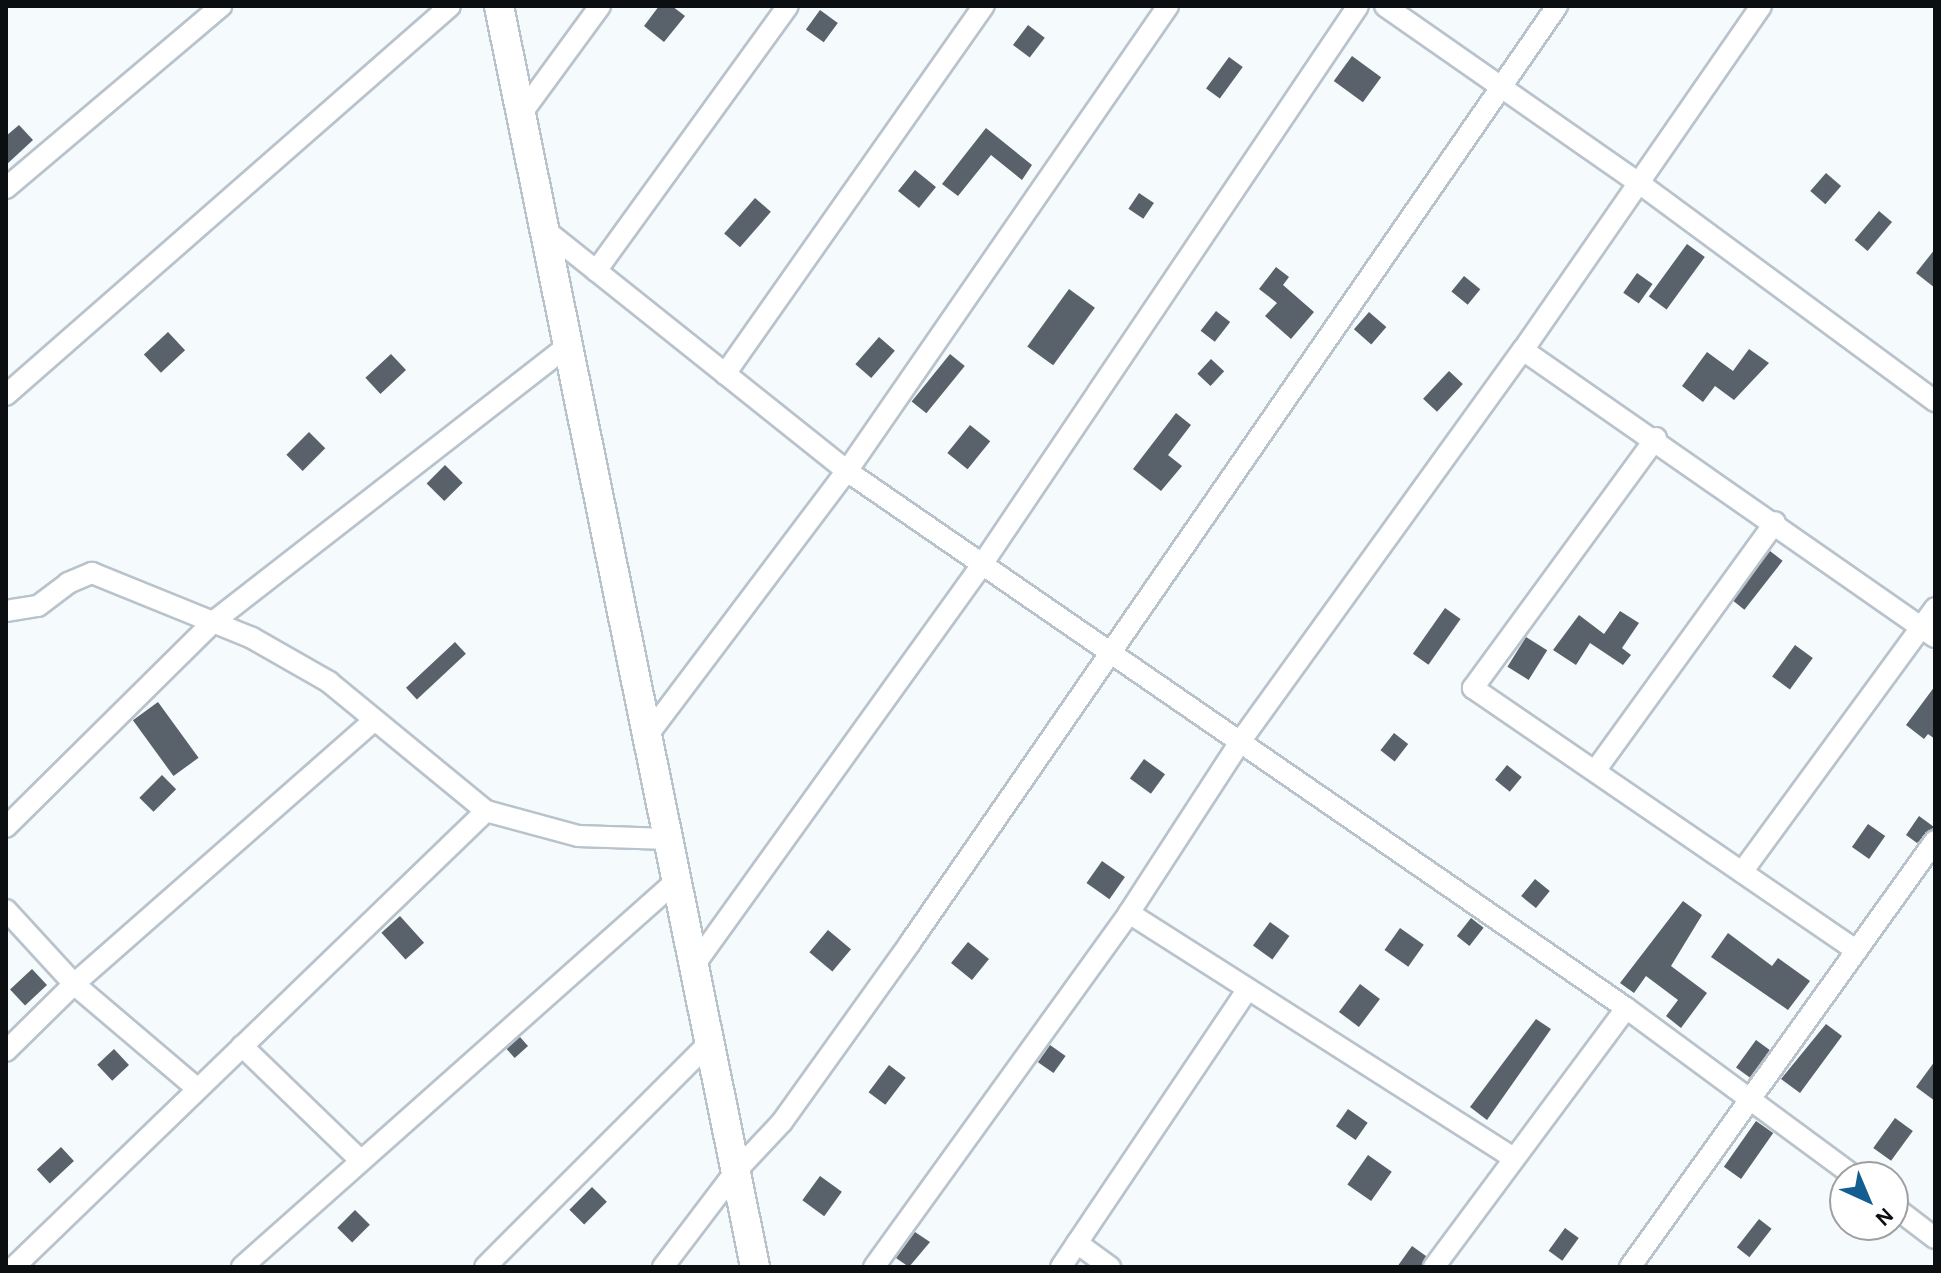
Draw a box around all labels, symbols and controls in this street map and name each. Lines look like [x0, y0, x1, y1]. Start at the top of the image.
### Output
north arrow [1829, 1161, 1909, 1241]
text: N [1871, 1204, 1897, 1230]

